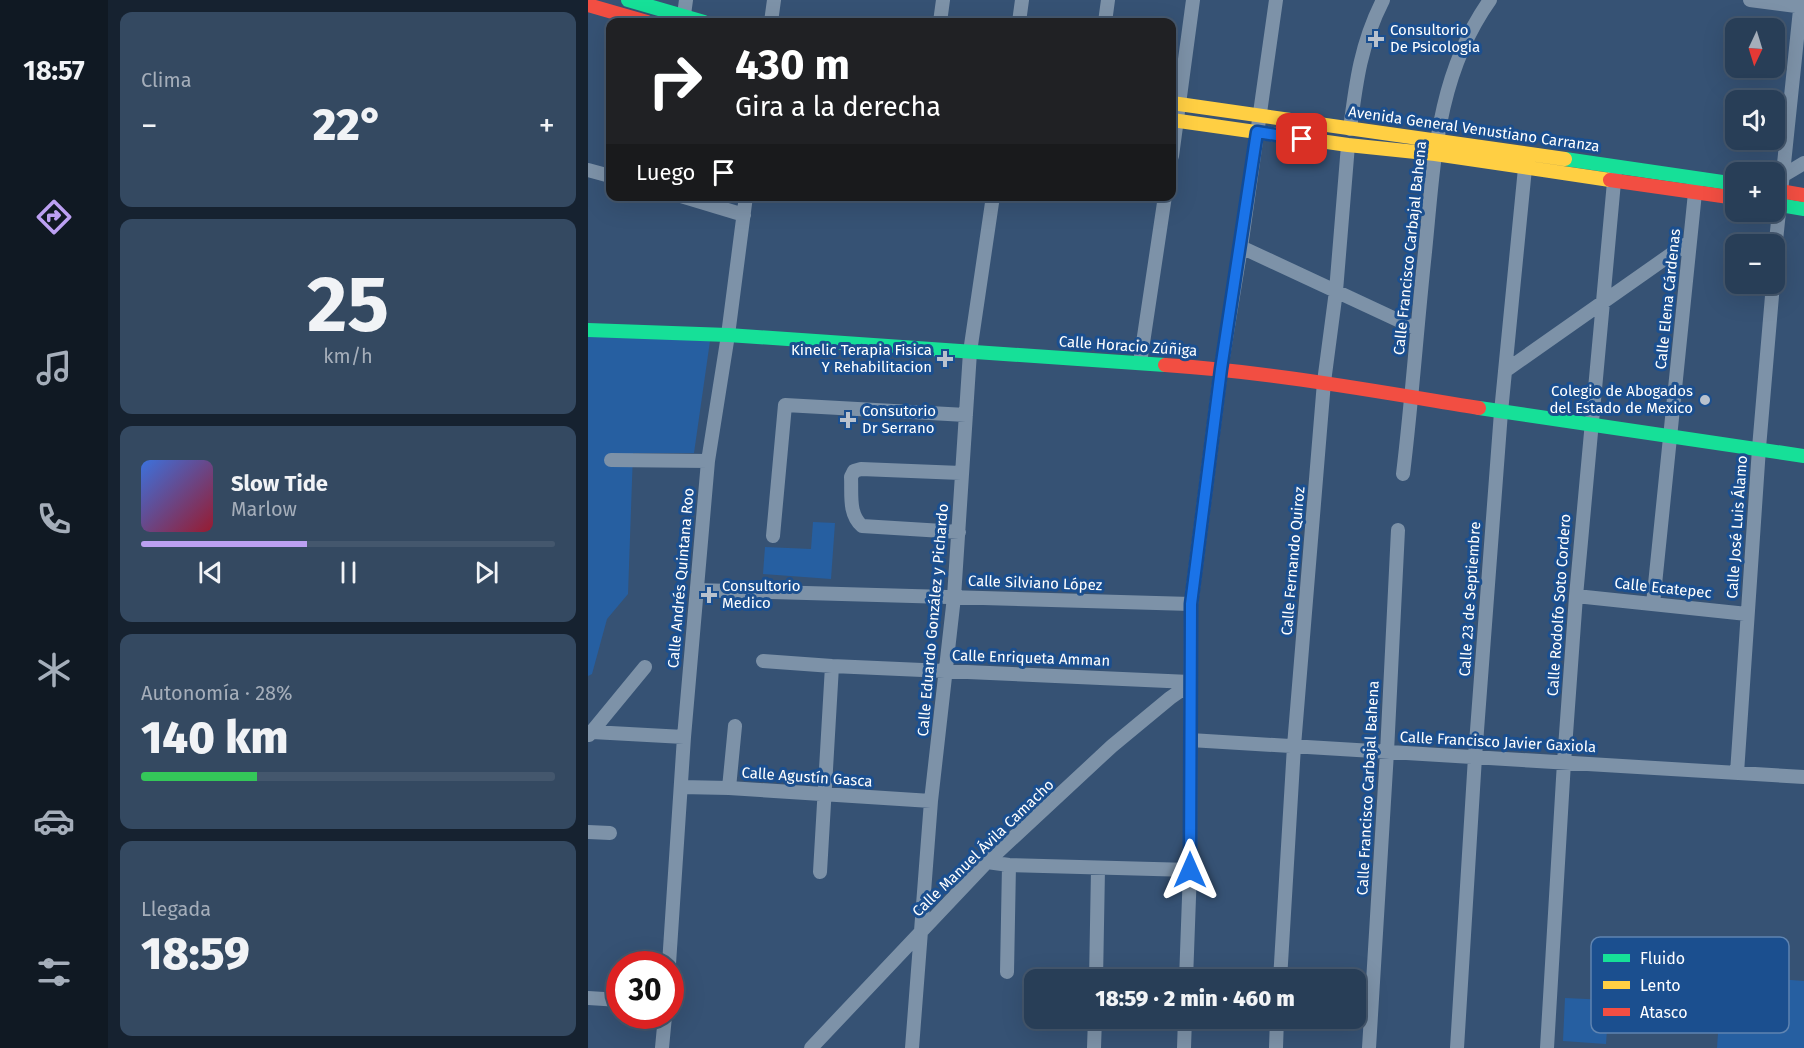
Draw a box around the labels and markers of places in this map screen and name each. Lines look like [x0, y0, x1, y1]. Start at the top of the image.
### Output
place label: Consultorio De Psicologia [1390, 21, 1480, 56]
marker: Consultorio De Psicologia [1367, 30, 1385, 48]
pin [1276, 113, 1327, 164]
place label: Kinelic Terapia Fisica Y Rehabilitacion [791, 341, 932, 376]
marker: Kinelic Terapia Fisica Y Rehabilitacion [936, 350, 954, 368]
place label: Colegio de Abogados del Estado de Mexico [1549, 382, 1693, 417]
marker: Colegio de Abogados del Estado de Mexico [1698, 393, 1712, 407]
place label: Consutorio Dr Serrano [862, 402, 936, 437]
marker: Consutorio Dr Serrano [839, 411, 857, 429]
place label: Consultorio Medico [722, 577, 801, 612]
marker: Consultorio Medico [700, 586, 718, 604]

